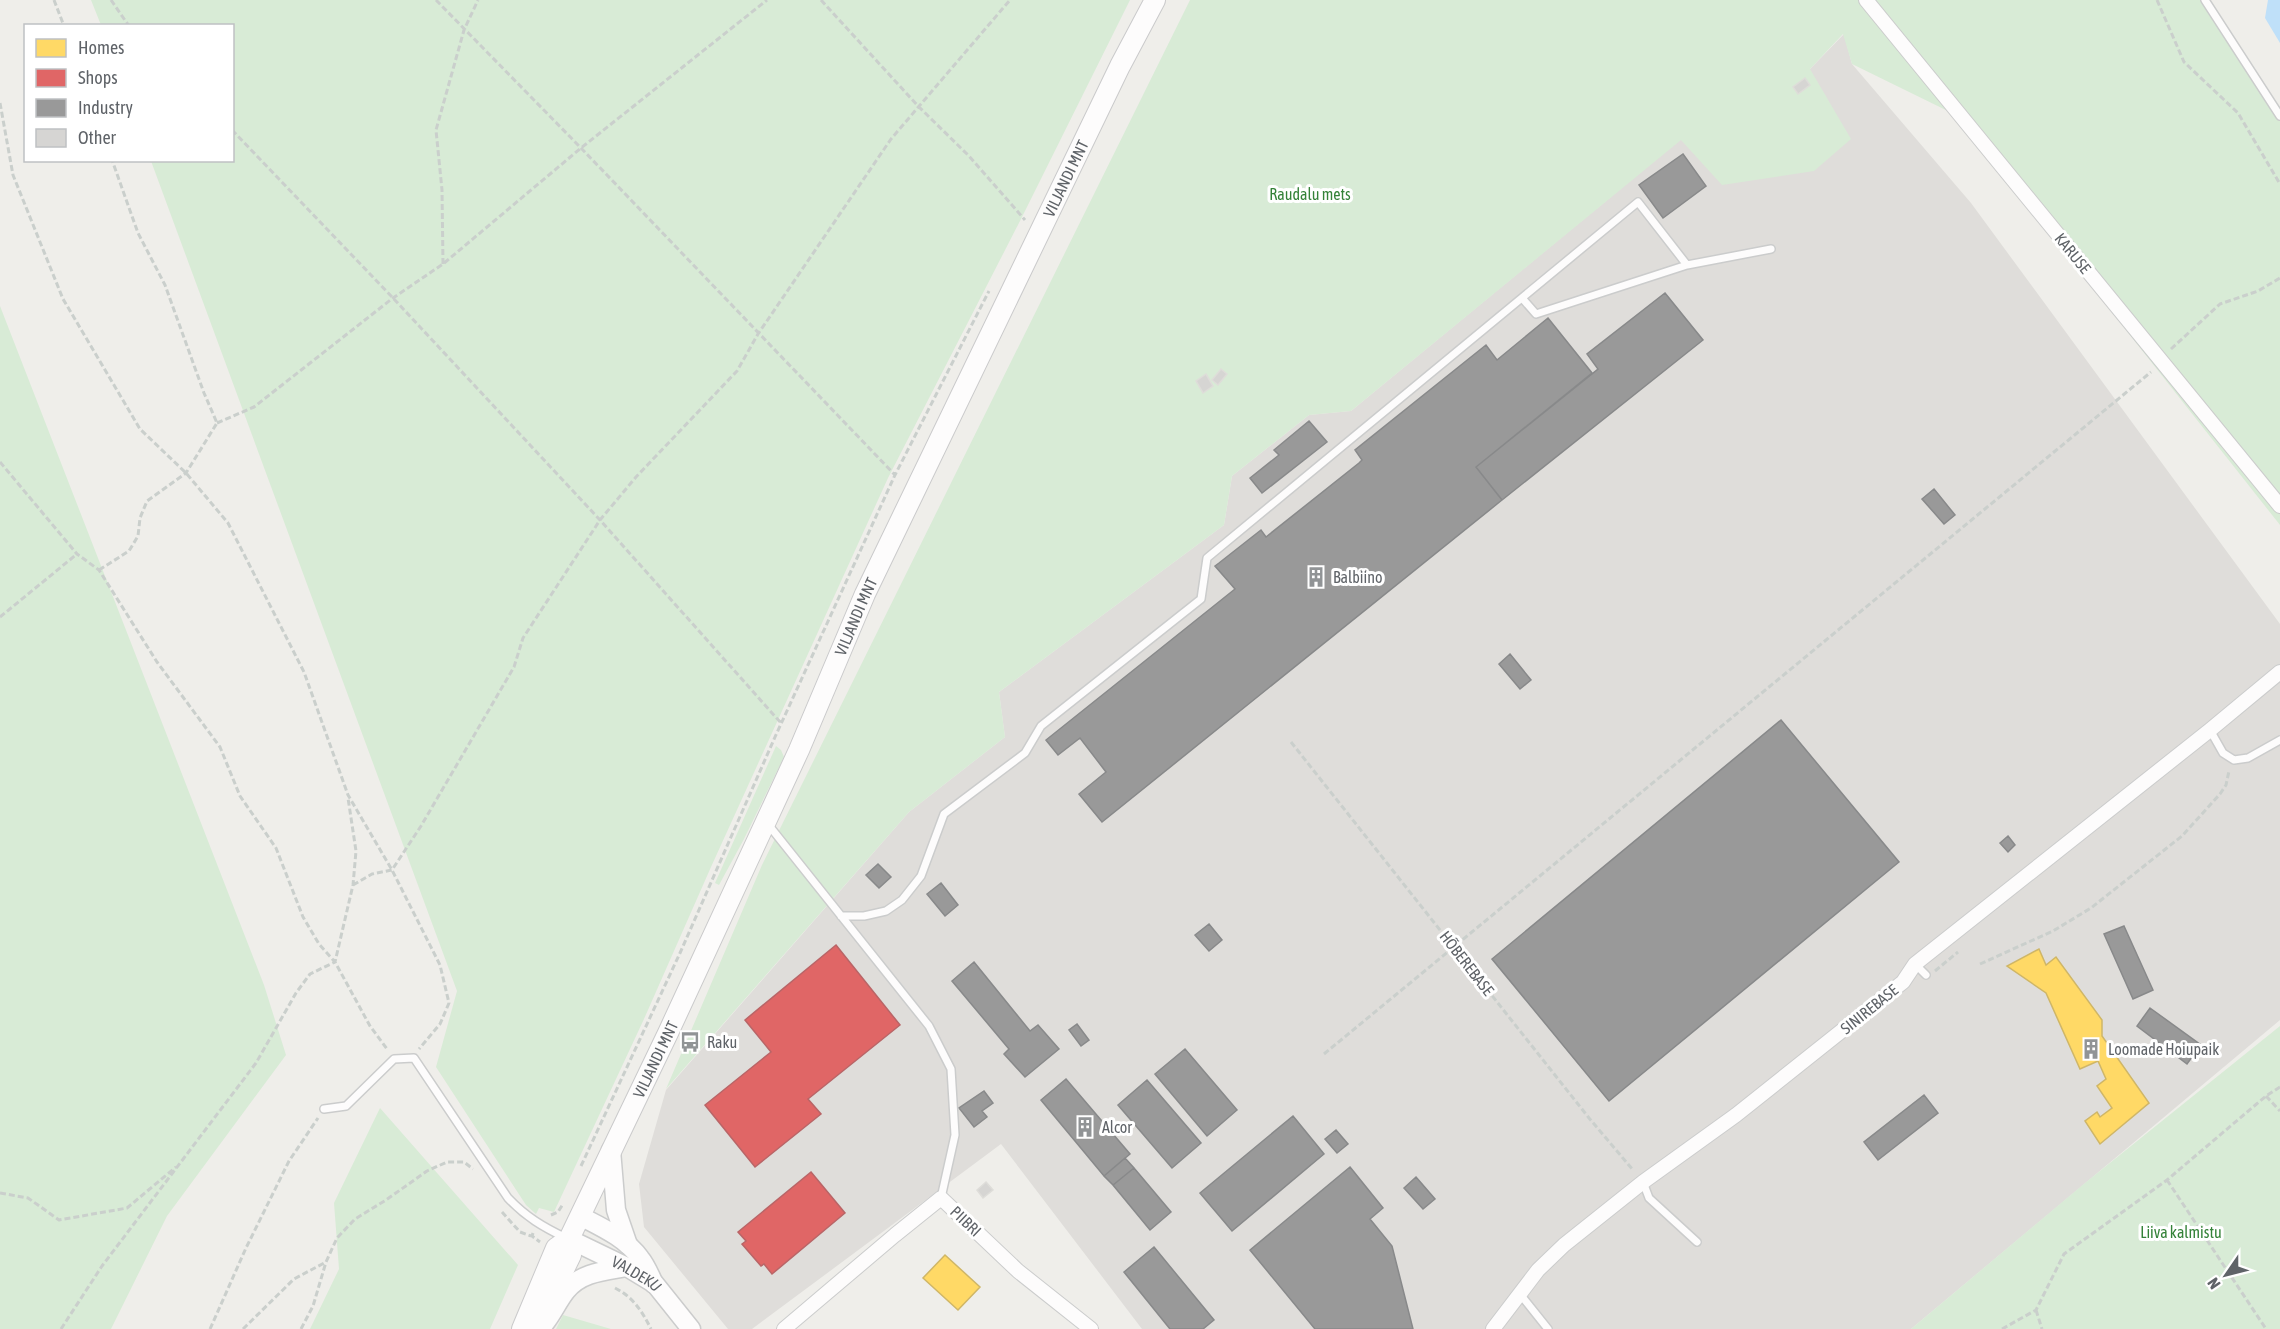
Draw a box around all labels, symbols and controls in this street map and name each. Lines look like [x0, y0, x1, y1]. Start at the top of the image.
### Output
legend [24, 24, 234, 162]
text: Homes [78, 37, 124, 58]
text: Shops [78, 67, 118, 88]
text: Industry [78, 97, 133, 118]
text: Other [78, 127, 117, 148]
street label: VILJANDI MNT [1040, 137, 1092, 220]
park label: Raudalu mets [1269, 185, 1351, 203]
street label: KARUSE [2051, 229, 2095, 277]
building icon: Balbiino [1304, 565, 1328, 589]
place label: Balbiino [1333, 568, 1383, 586]
street label: VILJANDI MNT [831, 575, 881, 658]
street label: HÕBEREBASE [1436, 927, 1498, 999]
street label: SINIREBASE [1837, 980, 1901, 1037]
street label: VILJANDI MNT [629, 1018, 681, 1101]
bus stop icon: Raku [678, 1030, 702, 1054]
place label: Raku [707, 1033, 737, 1051]
building icon: Loomade Hoiupaik [2079, 1037, 2103, 1061]
place label: Loomade Hoiupaik [2108, 1040, 2219, 1059]
building icon: Alcor [1073, 1115, 1097, 1139]
place label: Alcor [1102, 1118, 1132, 1136]
street label: PIIBRI [947, 1202, 985, 1240]
park label: Liiva kalmistu [2140, 1223, 2222, 1241]
north arrow [2196, 1245, 2256, 1305]
street label: VALDEKU [609, 1252, 666, 1294]
text: N [2204, 1275, 2224, 1293]

